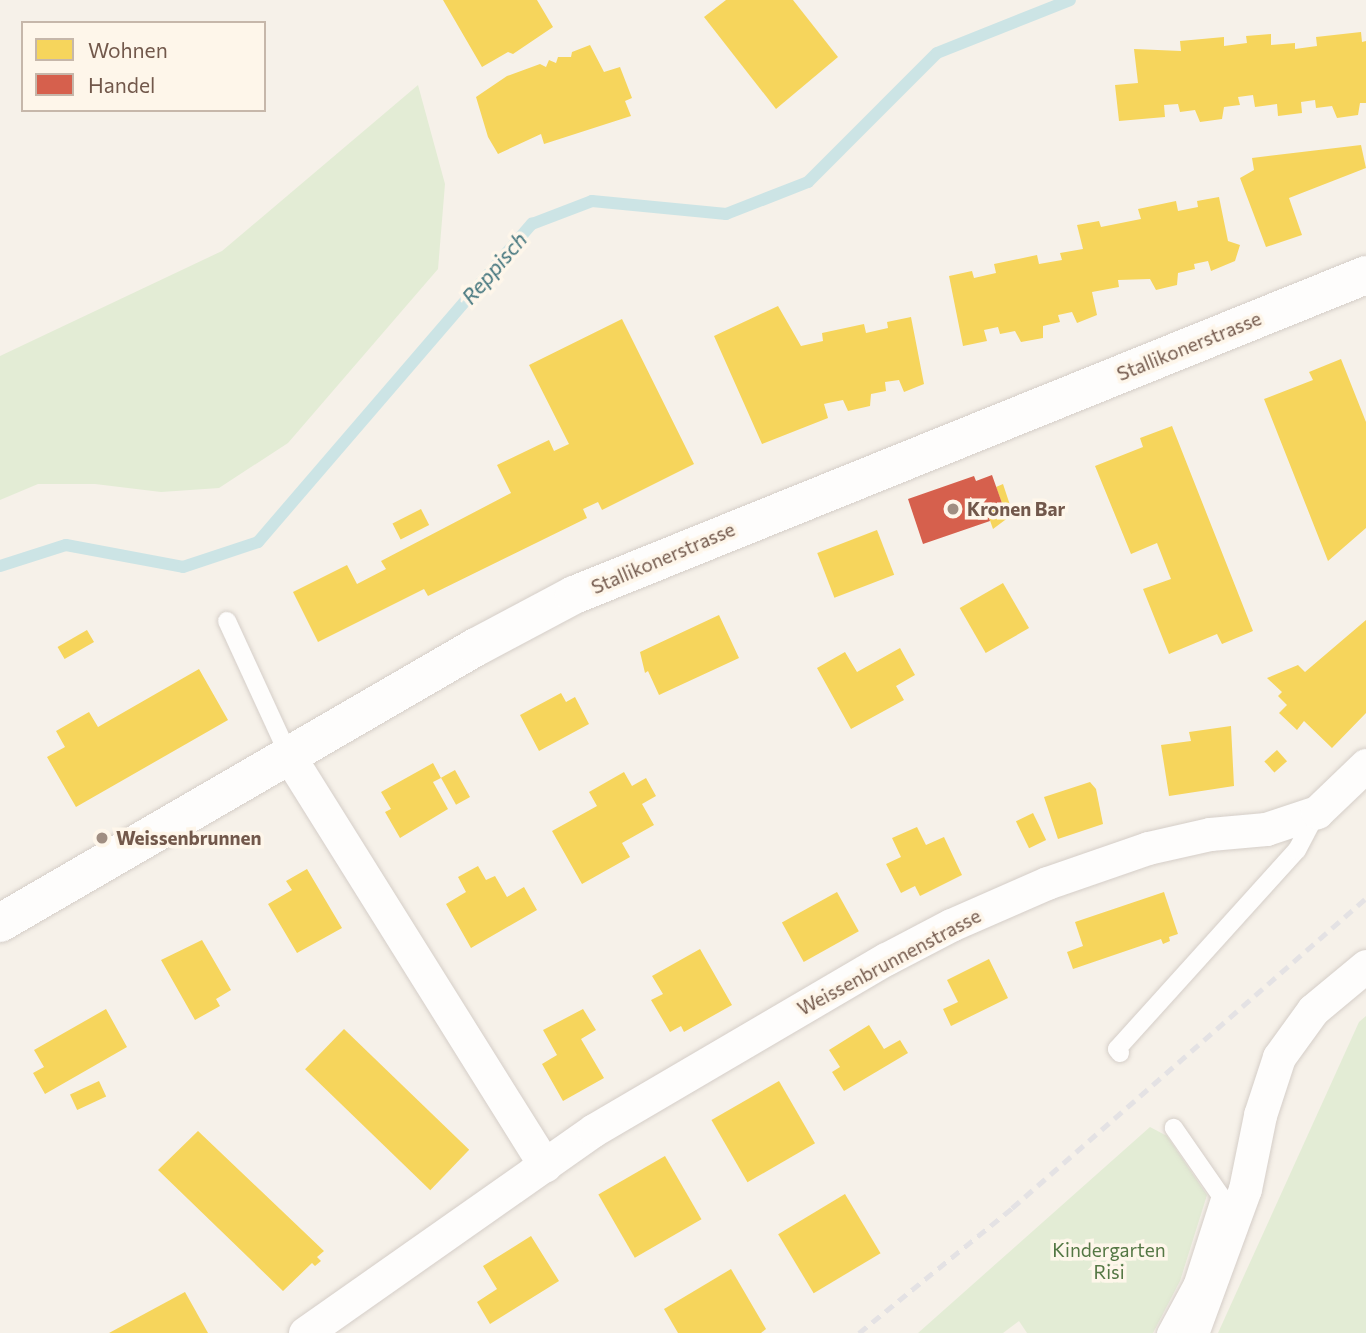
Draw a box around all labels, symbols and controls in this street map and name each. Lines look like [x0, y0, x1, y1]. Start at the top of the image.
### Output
legend [21, 21, 266, 112]
text: Wohnen [88, 37, 168, 62]
text: Handel [88, 72, 155, 97]
water label: Reppisch [456, 227, 532, 309]
street label: Stallikonerstrasse [1114, 307, 1264, 385]
place label: Kronen Bar [967, 498, 1065, 520]
marker: Kronen Bar [945, 501, 961, 517]
street label: Stallikonerstrasse [588, 517, 738, 599]
place label: Weissenbrunnen [116, 827, 261, 849]
marker: Weissenbrunnen [94, 830, 110, 846]
street label: Weissenbrunnenstrasse [793, 904, 985, 1020]
park label: Kindergarten Risi [1052, 1239, 1166, 1283]

